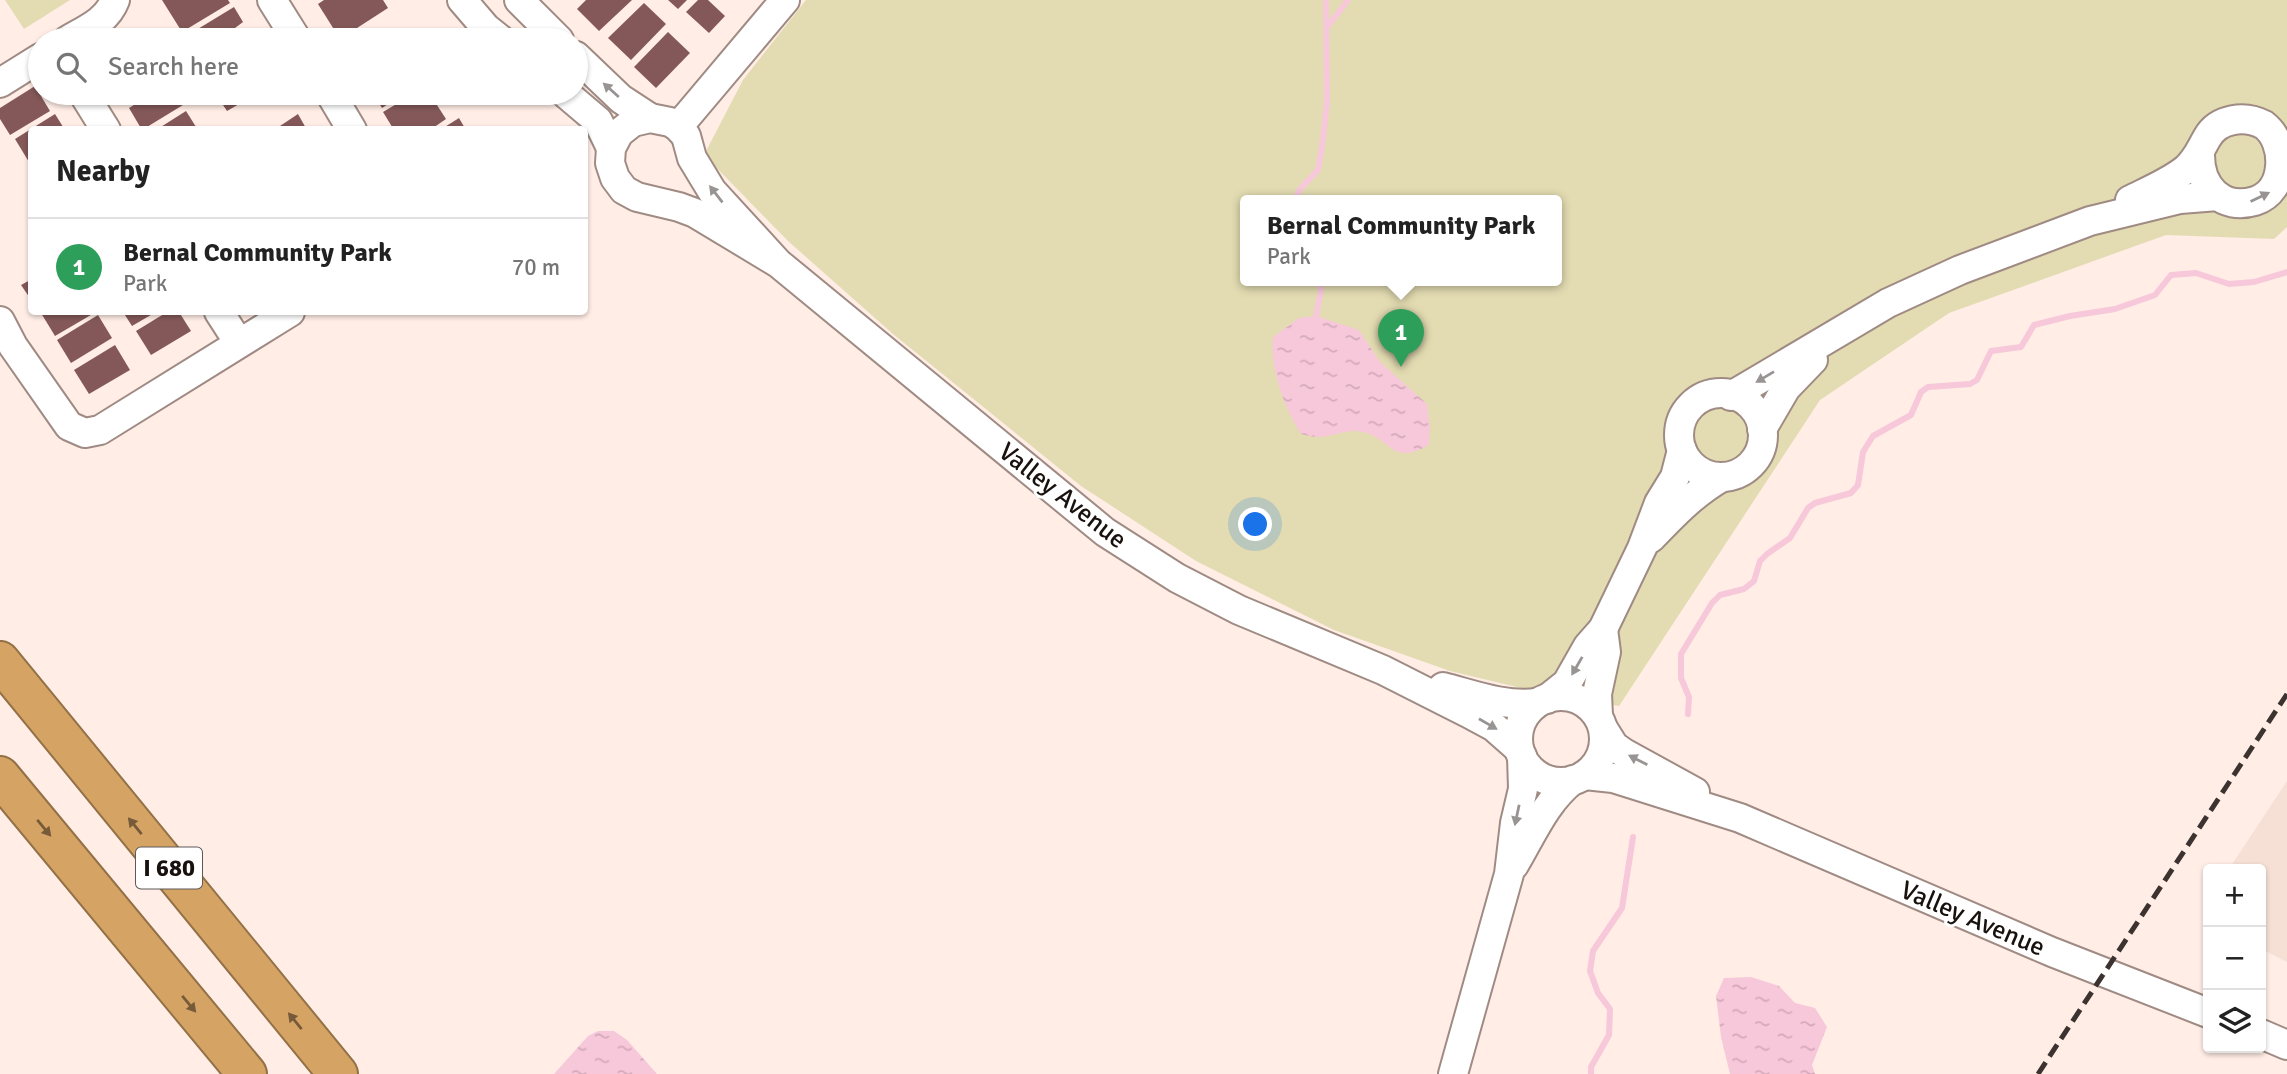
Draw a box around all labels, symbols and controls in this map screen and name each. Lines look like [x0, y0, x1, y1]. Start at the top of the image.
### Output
search box [28, 28, 588, 105]
icon: search [52, 48, 90, 86]
text: Search here [108, 51, 239, 83]
one-way arrow [602, 83, 619, 98]
text: Nearby [56, 153, 150, 190]
one-way arrow [708, 186, 723, 204]
one-way arrow [2250, 192, 2270, 203]
popup [1240, 195, 1562, 286]
text: Bernal Community Park [1267, 210, 1535, 242]
text: Bernal Community Park [123, 237, 392, 269]
text: Park [1267, 242, 1311, 271]
text: 1 [73, 253, 85, 282]
text: 70 m [512, 253, 560, 282]
text: Park [123, 269, 167, 298]
pin: 1 [1378, 309, 1424, 367]
one-way arrow [1755, 371, 1774, 384]
street label: Valley Avenue [992, 436, 1133, 556]
your location [1238, 507, 1272, 541]
one-way arrow [1571, 656, 1583, 675]
one-way arrow [1478, 718, 1497, 730]
one-way arrow [1628, 755, 1648, 766]
one-way arrow [1512, 804, 1523, 826]
one-way arrow [128, 818, 143, 835]
one-way arrow [36, 819, 51, 837]
road number: I 680 [136, 848, 202, 888]
map controls [2203, 864, 2266, 1053]
button: + [2203, 864, 2266, 927]
street label: Valley Avenue [1896, 874, 2050, 964]
button: − [2203, 927, 2266, 990]
button: layers [2203, 990, 2266, 1053]
one-way arrow [181, 994, 196, 1012]
one-way arrow [288, 1013, 303, 1030]

